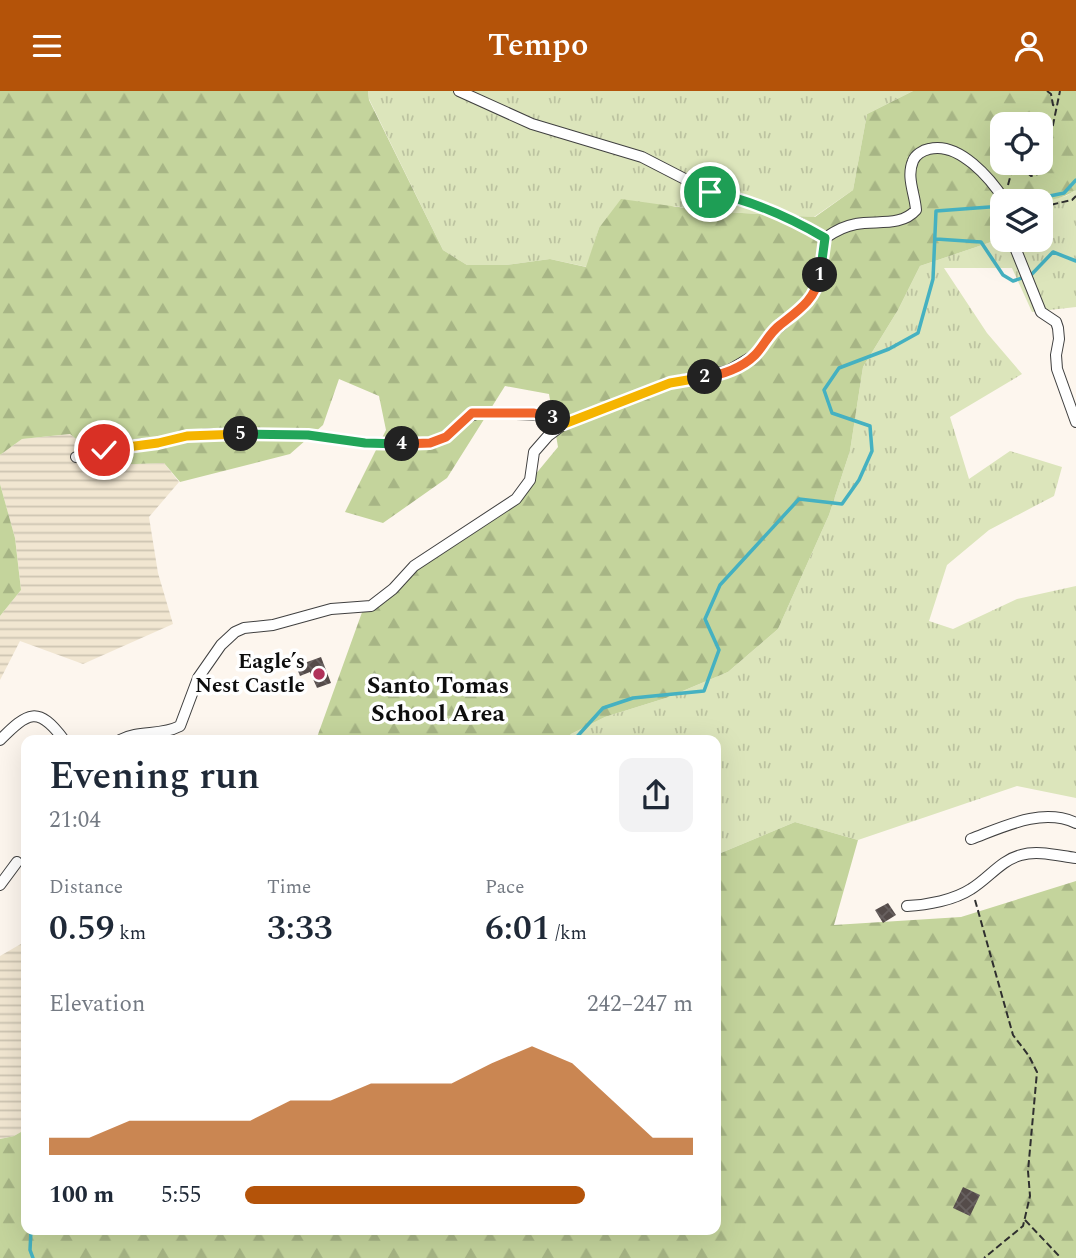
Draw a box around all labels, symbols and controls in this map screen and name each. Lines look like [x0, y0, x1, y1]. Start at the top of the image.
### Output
text: Tempo [488, 21, 588, 70]
icon: menu [28, 27, 66, 65]
icon: person [1010, 27, 1048, 65]
map controls [990, 112, 1053, 252]
button: locate [990, 112, 1053, 175]
pin [680, 162, 740, 222]
icon: arrive [691, 173, 729, 211]
button: layers [990, 189, 1053, 252]
pin: 1 [802, 257, 838, 293]
text: 1 [814, 260, 825, 289]
pin: 2 [688, 359, 722, 395]
text: 2 [699, 362, 710, 391]
pin: 3 [536, 401, 570, 435]
text: 3 [547, 403, 558, 432]
pin: 5 [224, 417, 258, 451]
text: 5 [235, 419, 246, 448]
pin [74, 420, 134, 480]
pin: 4 [384, 427, 420, 461]
text: 4 [396, 429, 407, 458]
icon: check [85, 431, 123, 469]
place label: Eagle’s Nest Castle [195, 646, 305, 702]
marker: Eagle’s Nest Castle [311, 666, 327, 682]
district label: Santo Tomas School Area [367, 668, 509, 732]
text: Evening run [49, 748, 260, 806]
button: share [619, 758, 693, 832]
text: 21:04 [49, 803, 101, 838]
text: Distance [49, 873, 123, 902]
text: Time [267, 873, 311, 902]
text: Pace [485, 873, 524, 902]
text: 0.59 [49, 902, 114, 955]
text: 3:33 [267, 902, 332, 955]
text: 6:01 [485, 902, 550, 955]
text: km [114, 919, 146, 948]
text: /km [550, 919, 587, 948]
text: Elevation [49, 987, 145, 1022]
text: 242–247 m [587, 987, 693, 1022]
text: 100 m [49, 1178, 114, 1213]
text: 5:55 [161, 1178, 201, 1213]

